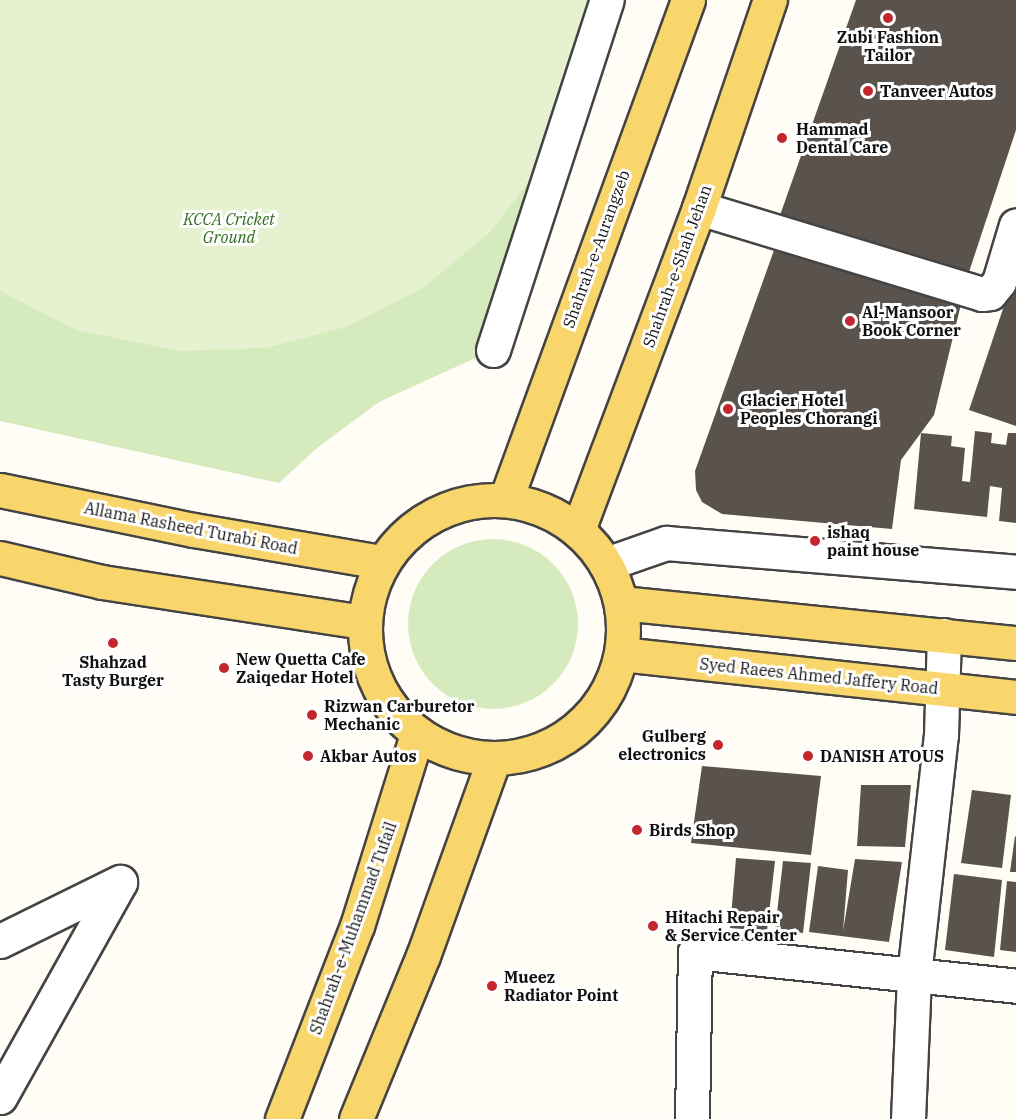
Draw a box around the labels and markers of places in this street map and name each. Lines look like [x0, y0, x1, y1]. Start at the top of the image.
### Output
marker: Zubi Fashion Tailor [881, 11, 895, 25]
place label: Zubi Fashion Tailor [837, 27, 939, 65]
place label: Tanveer Autos [880, 81, 993, 101]
marker: Tanveer Autos [861, 84, 875, 98]
place label: Hammad Dental Care [796, 119, 888, 157]
marker: Hammad Dental Care [773, 129, 791, 147]
place label: Al-Mansoor Book Corner [862, 302, 961, 340]
marker: Al-Mansoor Book Corner [843, 314, 857, 328]
place label: Glacier Hotel Peoples Chorangi [740, 390, 878, 428]
marker: Glacier Hotel Peoples Chorangi [721, 402, 735, 416]
place label: ishaq paint house [827, 522, 919, 560]
marker: ishaq paint house [808, 534, 822, 548]
marker: Shahzad Tasty Burger [106, 636, 120, 650]
place label: New Quetta Cafe Zaiqedar Hotel [236, 649, 366, 687]
place label: Shahzad Tasty Burger [62, 652, 164, 690]
marker: New Quetta Cafe Zaiqedar Hotel [217, 661, 231, 675]
place label: Rizwan Carburetor Mechanic [324, 696, 474, 734]
marker: Rizwan Carburetor Mechanic [305, 708, 319, 722]
place label: Gulberg electronics [618, 726, 706, 764]
marker: Gulberg electronics [711, 738, 725, 752]
place label: Akbar Autos [320, 746, 417, 766]
place label: DANISH ATOUS [820, 746, 944, 766]
marker: Akbar Autos [301, 749, 315, 763]
marker: DANISH ATOUS [801, 749, 815, 763]
place label: Birds Shop [649, 820, 735, 840]
marker: Birds Shop [630, 823, 644, 837]
place label: Hitachi Repair & Service Center [665, 907, 797, 945]
marker: Hitachi Repair & Service Center [646, 919, 660, 933]
place label: Mueez Radiator Point [504, 967, 618, 1005]
marker: Mueez Radiator Point [485, 979, 499, 993]

